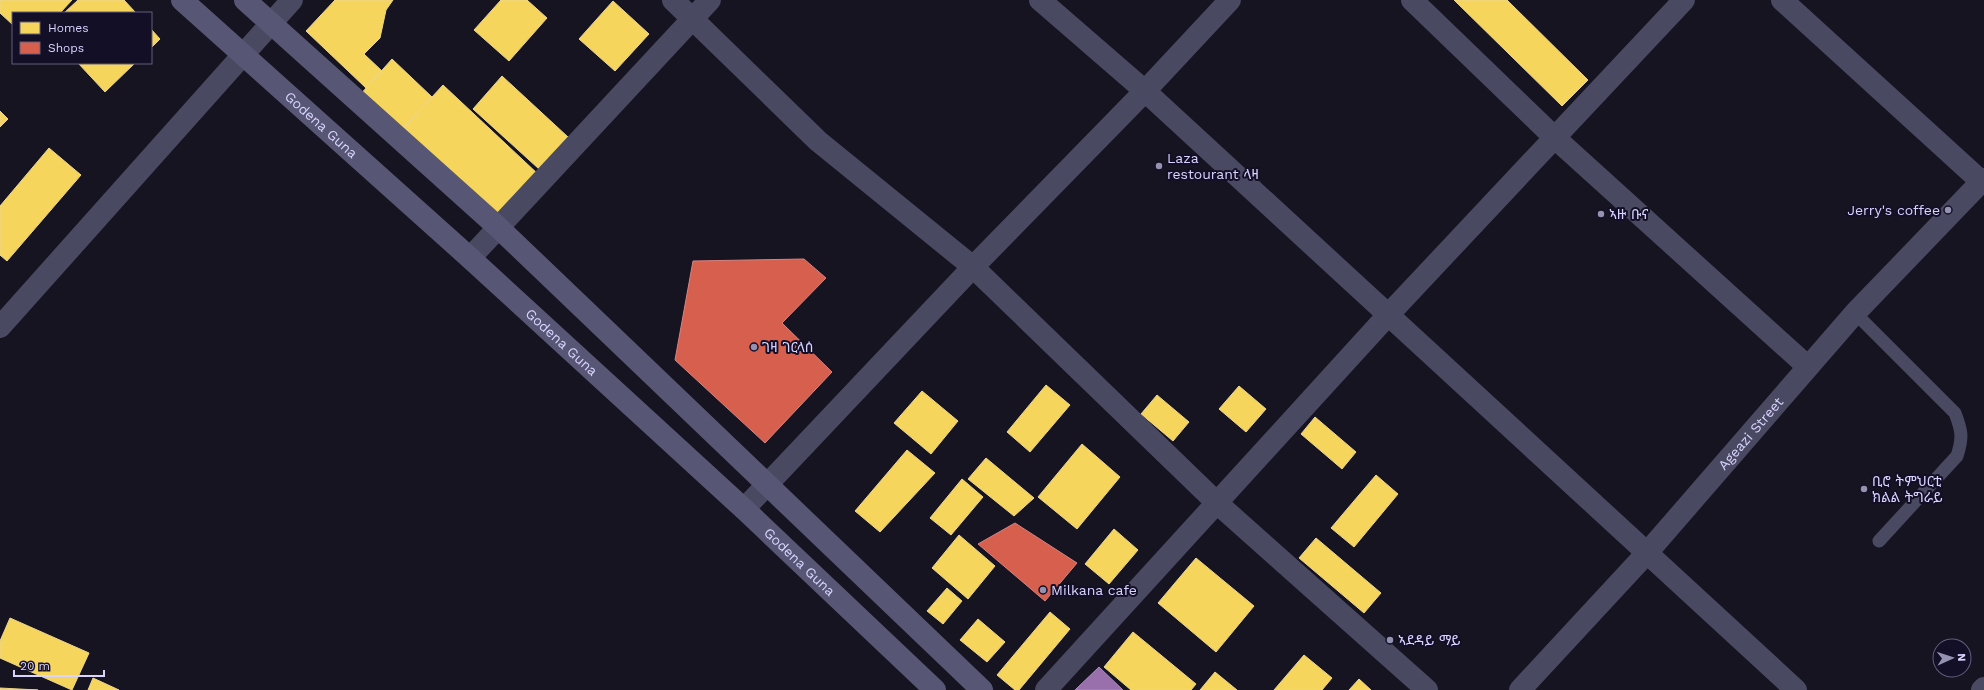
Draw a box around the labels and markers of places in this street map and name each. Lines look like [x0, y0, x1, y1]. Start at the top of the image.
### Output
place label: Laza restourant ላዛ [1167, 150, 1259, 182]
marker: Laza restourant ላዛ [1154, 161, 1164, 171]
place label: Jerry's coffee [1847, 202, 1940, 218]
marker: Jerry's coffee [1943, 205, 1953, 215]
place label: ኣዙ ቡና [1609, 206, 1648, 222]
marker: ኣዙ ቡና [1596, 209, 1606, 219]
place label: ገዛ ገርላሰ [762, 339, 813, 355]
marker: ገዛ ገርላሰ [749, 342, 759, 352]
place label: ቢሮ ትምህርቲ ክልል ትግራይ [1872, 473, 1943, 505]
marker: ቢሮ ትምህርቲ ክልል ትግራይ [1859, 484, 1869, 494]
place label: Milkana cafe [1051, 582, 1137, 598]
marker: Milkana cafe [1038, 585, 1048, 595]
place label: ኣደዳይ ማይ [1398, 632, 1461, 648]
marker: ኣደዳይ ማይ [1385, 635, 1395, 645]

